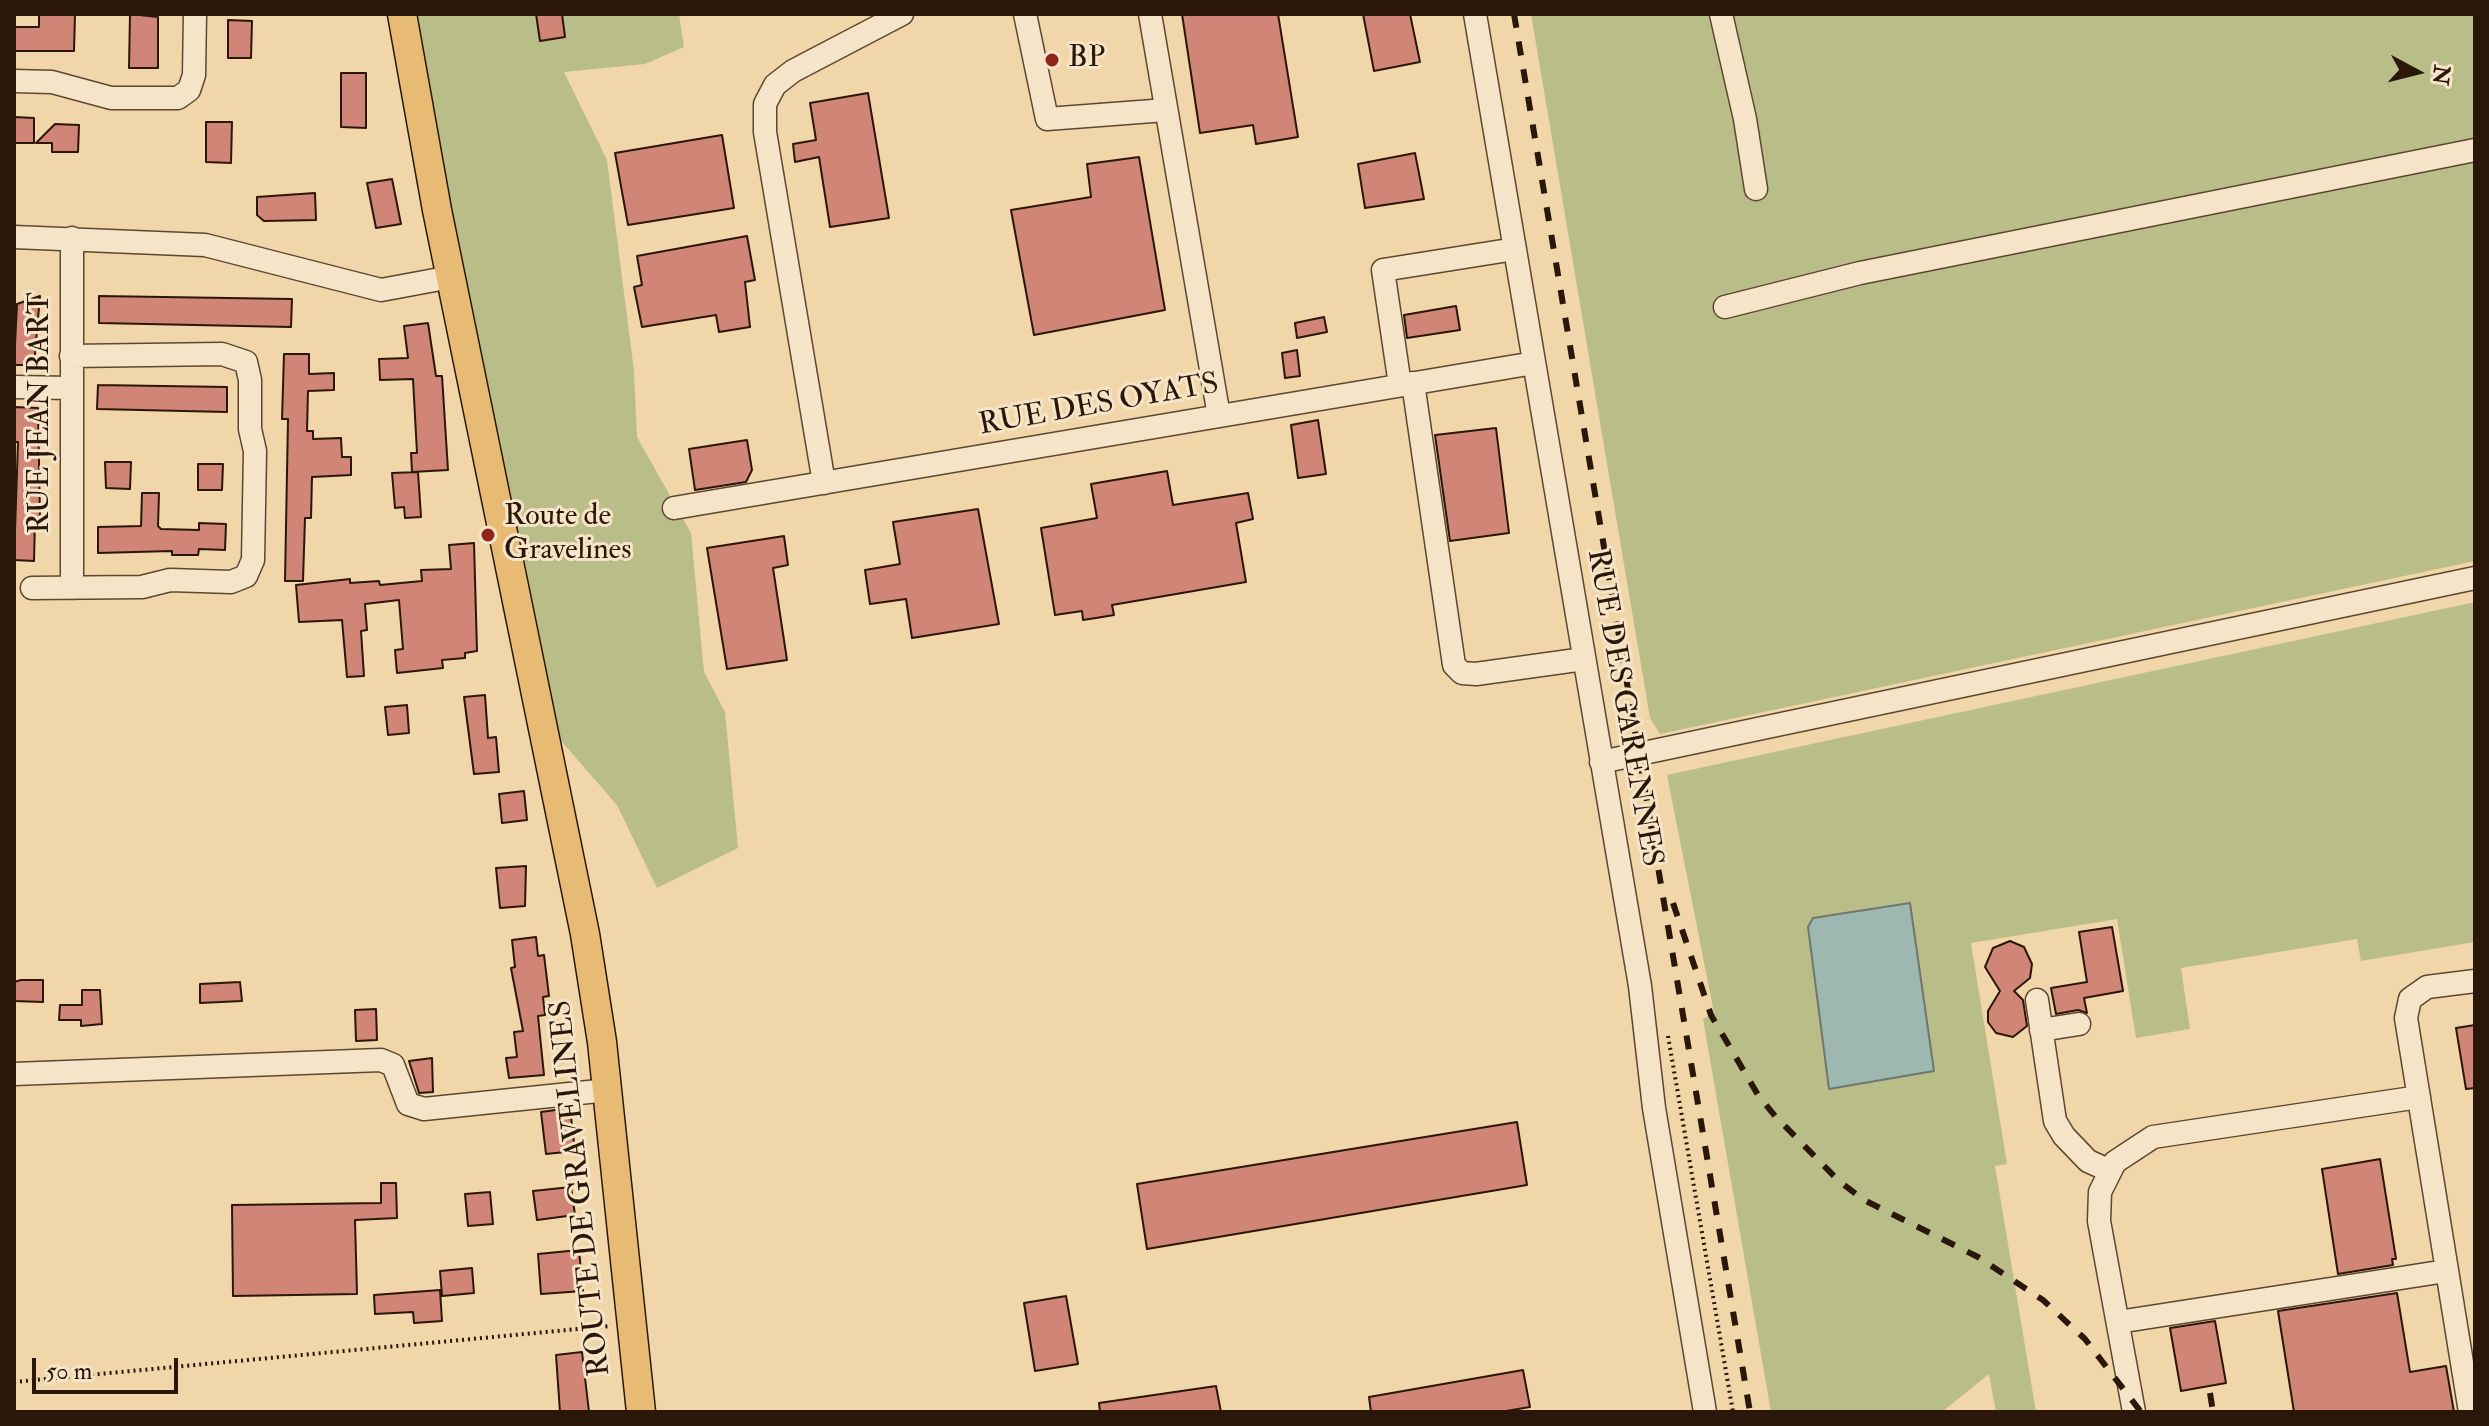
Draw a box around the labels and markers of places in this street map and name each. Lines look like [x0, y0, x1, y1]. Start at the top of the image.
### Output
place label: BP [1068, 42, 1105, 78]
marker: BP [1043, 51, 1061, 69]
place label: Route de Gravelines [504, 500, 631, 570]
marker: Route de Gravelines [479, 526, 497, 544]

